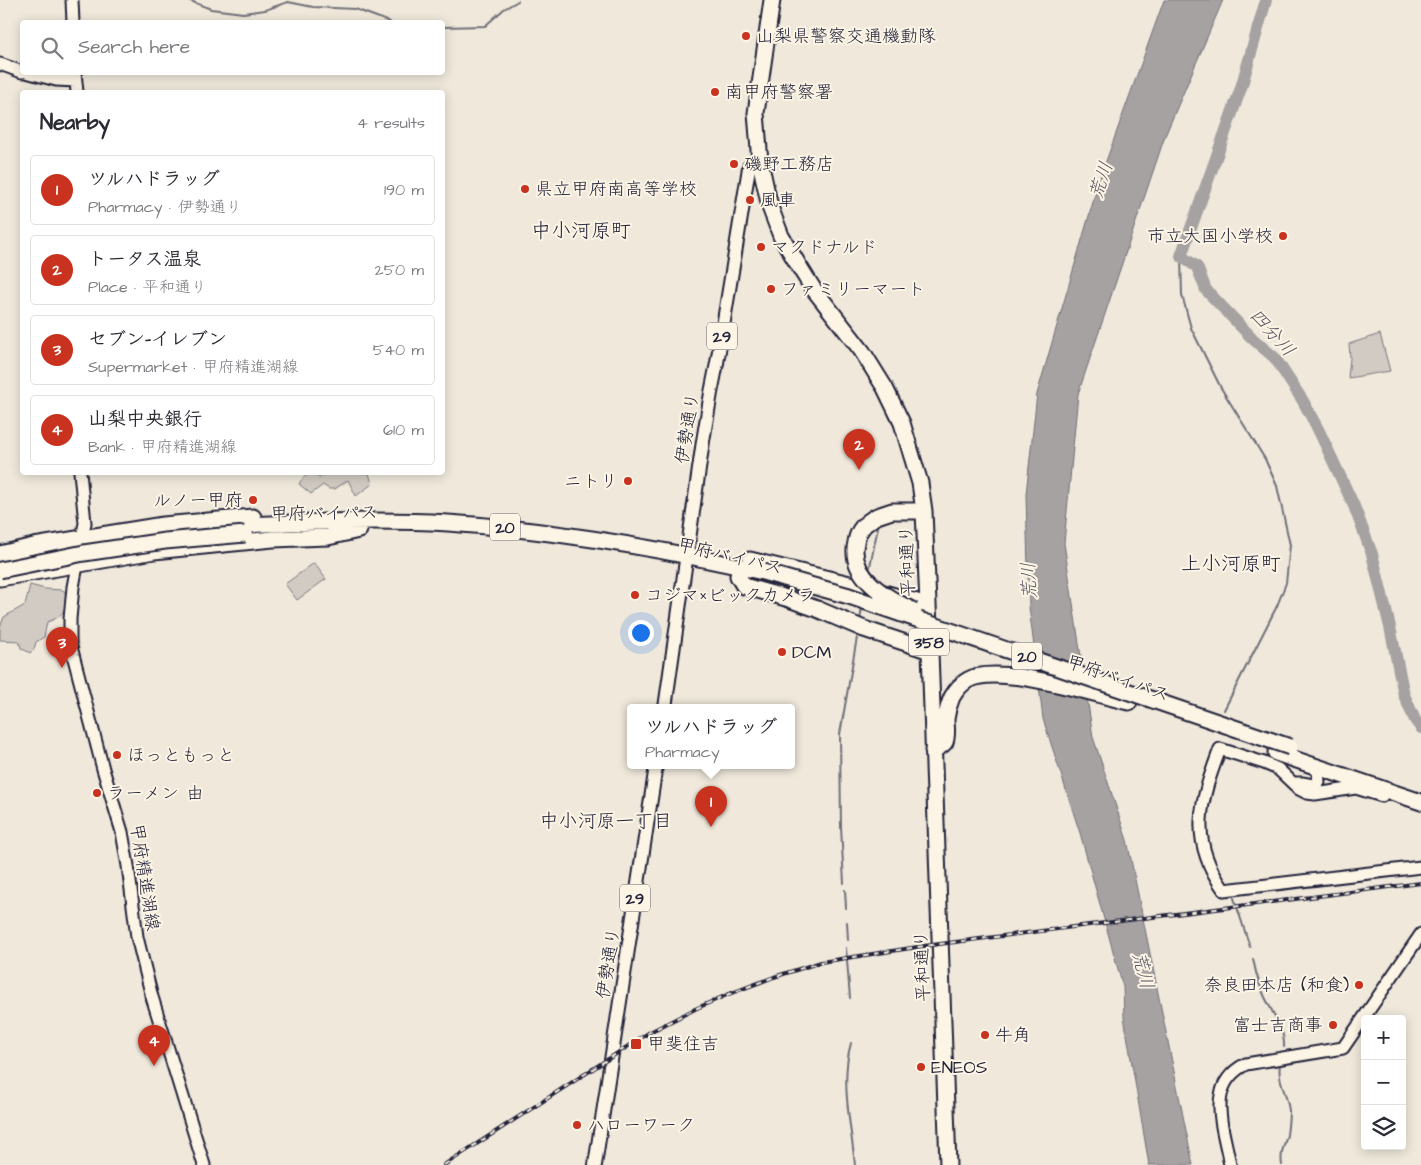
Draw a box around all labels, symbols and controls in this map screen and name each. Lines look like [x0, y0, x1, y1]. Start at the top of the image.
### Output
search box [20, 20, 445, 75]
place label: 山梨県警察交通機動隊 [756, 24, 936, 49]
marker: 山梨県警察交通機動隊 [740, 30, 752, 42]
icon: search [38, 34, 66, 62]
text: Search here [78, 34, 190, 61]
place label: 南甲府警察署 [725, 80, 833, 105]
marker: 南甲府警察署 [709, 86, 721, 98]
text: Nearby [40, 108, 110, 137]
text: 4 results [357, 112, 425, 134]
place label: 磯野工務店 [744, 152, 834, 177]
marker: 磯野工務店 [728, 158, 740, 170]
water label: 荒川 [1083, 158, 1120, 203]
text: ツルハドラッグ [88, 166, 220, 193]
place label: 県立甲府南高等学校 [535, 177, 697, 202]
text: 1 [56, 179, 58, 201]
text: 190 m [384, 179, 424, 201]
marker: 県立甲府南高等学校 [519, 183, 531, 195]
place label: 風車 [760, 188, 796, 213]
marker: 風車 [744, 194, 756, 206]
text: Pharmacy · 伊勢通り [88, 196, 242, 218]
district label: 中小河原町 [531, 217, 631, 245]
place label: 市立大国小学校 [1147, 224, 1273, 249]
marker: 市立大国小学校 [1277, 230, 1289, 242]
place label: マクドナルド [771, 235, 878, 260]
marker: マクドナルド [755, 241, 767, 253]
text: トータス温泉 [88, 246, 202, 273]
text: 2 [52, 259, 62, 281]
text: 250 m [375, 259, 424, 281]
text: Place · 平和通り [88, 276, 207, 298]
place label: ファミリーマート [781, 277, 925, 302]
marker: ファミリーマート [765, 283, 777, 295]
water label: 四分川 [1243, 303, 1301, 363]
road number: 29 [707, 322, 737, 350]
text: セブン-イレブン [88, 326, 227, 353]
text: 3 [53, 339, 61, 361]
text: 540 m [373, 339, 424, 361]
text: Supermarket · 甲府精進湖線 [88, 356, 298, 378]
street label: 伊勢通り [670, 391, 705, 466]
text: 山梨中央銀行 [88, 406, 202, 433]
text: 4 [52, 419, 62, 441]
text: 610 m [383, 419, 424, 441]
pin: 2 [843, 429, 875, 470]
text: Bank · 甲府精進湖線 [88, 436, 236, 458]
place label: ニトリ [564, 469, 618, 494]
marker: ニトリ [622, 475, 634, 487]
place label: ルノー甲府 [153, 488, 243, 513]
marker: ルノー甲府 [247, 494, 259, 506]
street label: 甲府バイパス [270, 500, 378, 527]
road number: 20 [490, 514, 520, 540]
street label: 平和通り [894, 525, 921, 597]
street label: 甲府バイパス [675, 532, 785, 581]
district label: 上小河原町 [1181, 550, 1281, 578]
water label: 荒川 [1015, 561, 1044, 601]
place label: コジマ×ビックカメラ [645, 583, 815, 608]
marker: コジマ×ビックカメラ [629, 589, 641, 601]
your location [628, 620, 654, 646]
pin: 3 [46, 627, 78, 668]
road number: 358 [909, 628, 949, 656]
place label: DCM [792, 640, 831, 665]
road number: 20 [1012, 642, 1042, 669]
marker: DCM [776, 646, 788, 658]
street label: 甲府バイパス [1063, 649, 1173, 708]
popup [627, 704, 795, 769]
text: ツルハドラッグ [645, 714, 777, 741]
text: Pharmacy [645, 741, 720, 763]
place label: ほっともっと [127, 743, 235, 768]
marker: ほっともっと [111, 749, 123, 761]
place label: ラーメン 由 [107, 781, 204, 806]
pin: 1 [695, 786, 727, 827]
marker: ラーメン 由 [91, 787, 103, 799]
district label: 中小河原一丁目 [539, 808, 673, 835]
street label: 甲府精進湖線 [124, 822, 165, 932]
road number: 29 [620, 884, 650, 911]
street label: 伊勢通り [591, 926, 626, 1001]
street label: 平和通り [909, 930, 936, 1002]
water label: 荒川 [1125, 949, 1160, 992]
place label: 奈良田本店 (和食) [1204, 973, 1349, 998]
marker: 奈良田本店 (和食) [1353, 979, 1365, 991]
place label: 富士吉商事 [1233, 1013, 1323, 1038]
map controls [1361, 1015, 1406, 1150]
button: + [1361, 1015, 1406, 1060]
marker: 富士吉商事 [1327, 1019, 1339, 1031]
place label: 牛角 [995, 1023, 1031, 1048]
pin: 4 [138, 1025, 170, 1066]
marker: 牛角 [979, 1029, 991, 1041]
place label: 甲斐住吉 [647, 1032, 719, 1057]
marker: 甲斐住吉 [629, 1037, 643, 1051]
place label: ENEOS [931, 1055, 987, 1080]
button: − [1361, 1060, 1406, 1105]
marker: ENEOS [915, 1061, 927, 1073]
button: layers [1361, 1105, 1406, 1150]
place label: ハローワーク [587, 1113, 695, 1138]
marker: ハローワーク [571, 1119, 583, 1131]

